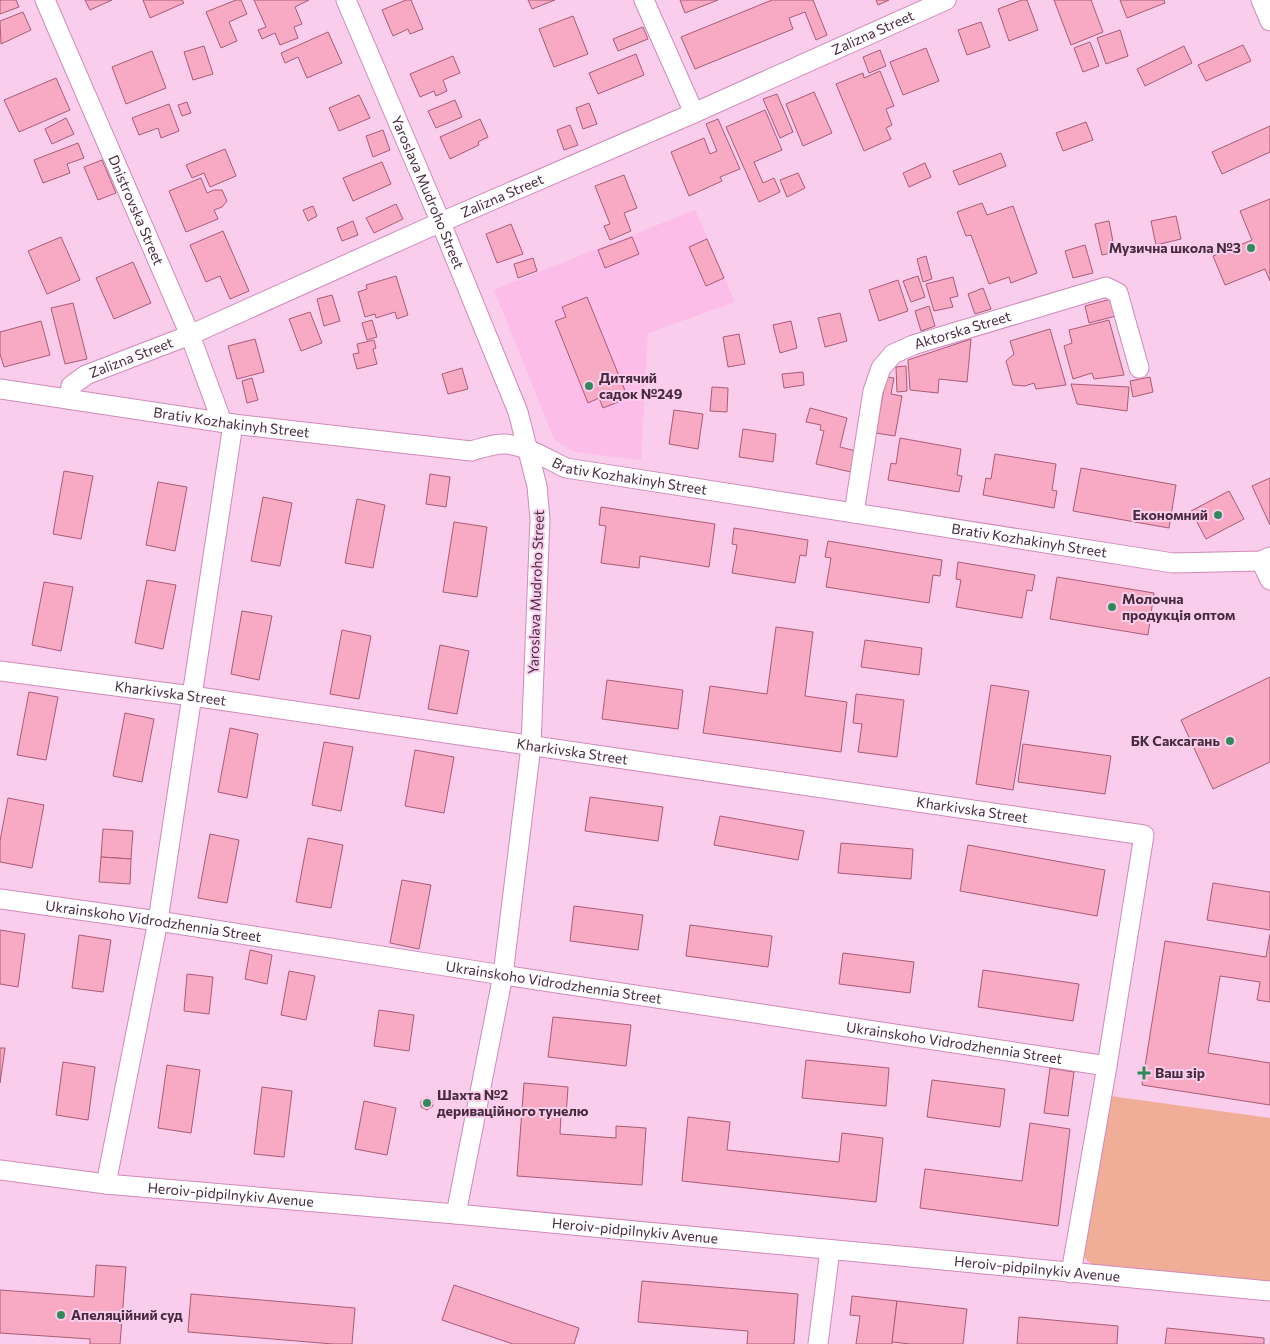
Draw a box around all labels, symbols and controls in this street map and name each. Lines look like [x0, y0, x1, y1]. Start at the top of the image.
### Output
street label: Zalizna Street [829, 6, 917, 58]
street label: Yaroslava Mudroho Street [388, 113, 468, 272]
street label: Dnistrovska Street [105, 152, 168, 268]
street label: Zalizna Street [458, 170, 546, 221]
place label: Музична школа №3 [1109, 239, 1241, 256]
marker: Музична школа №3 [1245, 242, 1257, 254]
street label: Aktorska Street [912, 307, 1013, 352]
street label: Zalizna Street [86, 333, 175, 381]
place label: Дитячий садок №249 [599, 369, 683, 402]
marker: Дитячий садок №249 [583, 380, 595, 392]
street label: Brativ Kozhakinyh Street [152, 403, 311, 441]
street label: Brativ Kozhakinyh Street [549, 453, 709, 498]
place label: Економний [1132, 506, 1208, 523]
street label: Yaroslava Mudroho Street [524, 509, 547, 674]
marker: Економний [1212, 509, 1224, 521]
street label: Brativ Kozhakinyh Street [950, 519, 1109, 561]
place label: Молочна продукція оптом [1122, 590, 1235, 623]
marker: Молочна продукція оптом [1106, 601, 1118, 613]
street label: Kharkivska Street [114, 677, 228, 709]
place label: БК Саксагань [1131, 732, 1220, 749]
street label: Kharkivska Street [516, 735, 629, 768]
marker: БК Саксагань [1224, 735, 1236, 747]
street label: Kharkivska Street [915, 793, 1029, 826]
street label: Ukrainskoho Vidrodzhennia Street [44, 896, 263, 945]
street label: Ukrainskoho Vidrodzhennia Street [445, 957, 663, 1007]
street label: Ukrainskoho Vidrodzhennia Street [845, 1018, 1064, 1067]
place label: Ваш зір [1155, 1064, 1205, 1081]
marker: Ваш зір [1137, 1066, 1151, 1080]
place label: Шахта №2 дериваційного тунелю [437, 1086, 589, 1119]
marker: Шахта №2 дериваційного тунелю [421, 1097, 433, 1109]
street label: Heroiv-pidpilnykiv Avenue [147, 1179, 314, 1210]
street label: Heroiv-pidpilnykiv Avenue [551, 1214, 719, 1247]
street label: Heroiv-pidpilnykiv Avenue [953, 1252, 1121, 1285]
place label: Апеляційний суд [71, 1306, 183, 1323]
marker: Апеляційний суд [55, 1309, 67, 1321]

